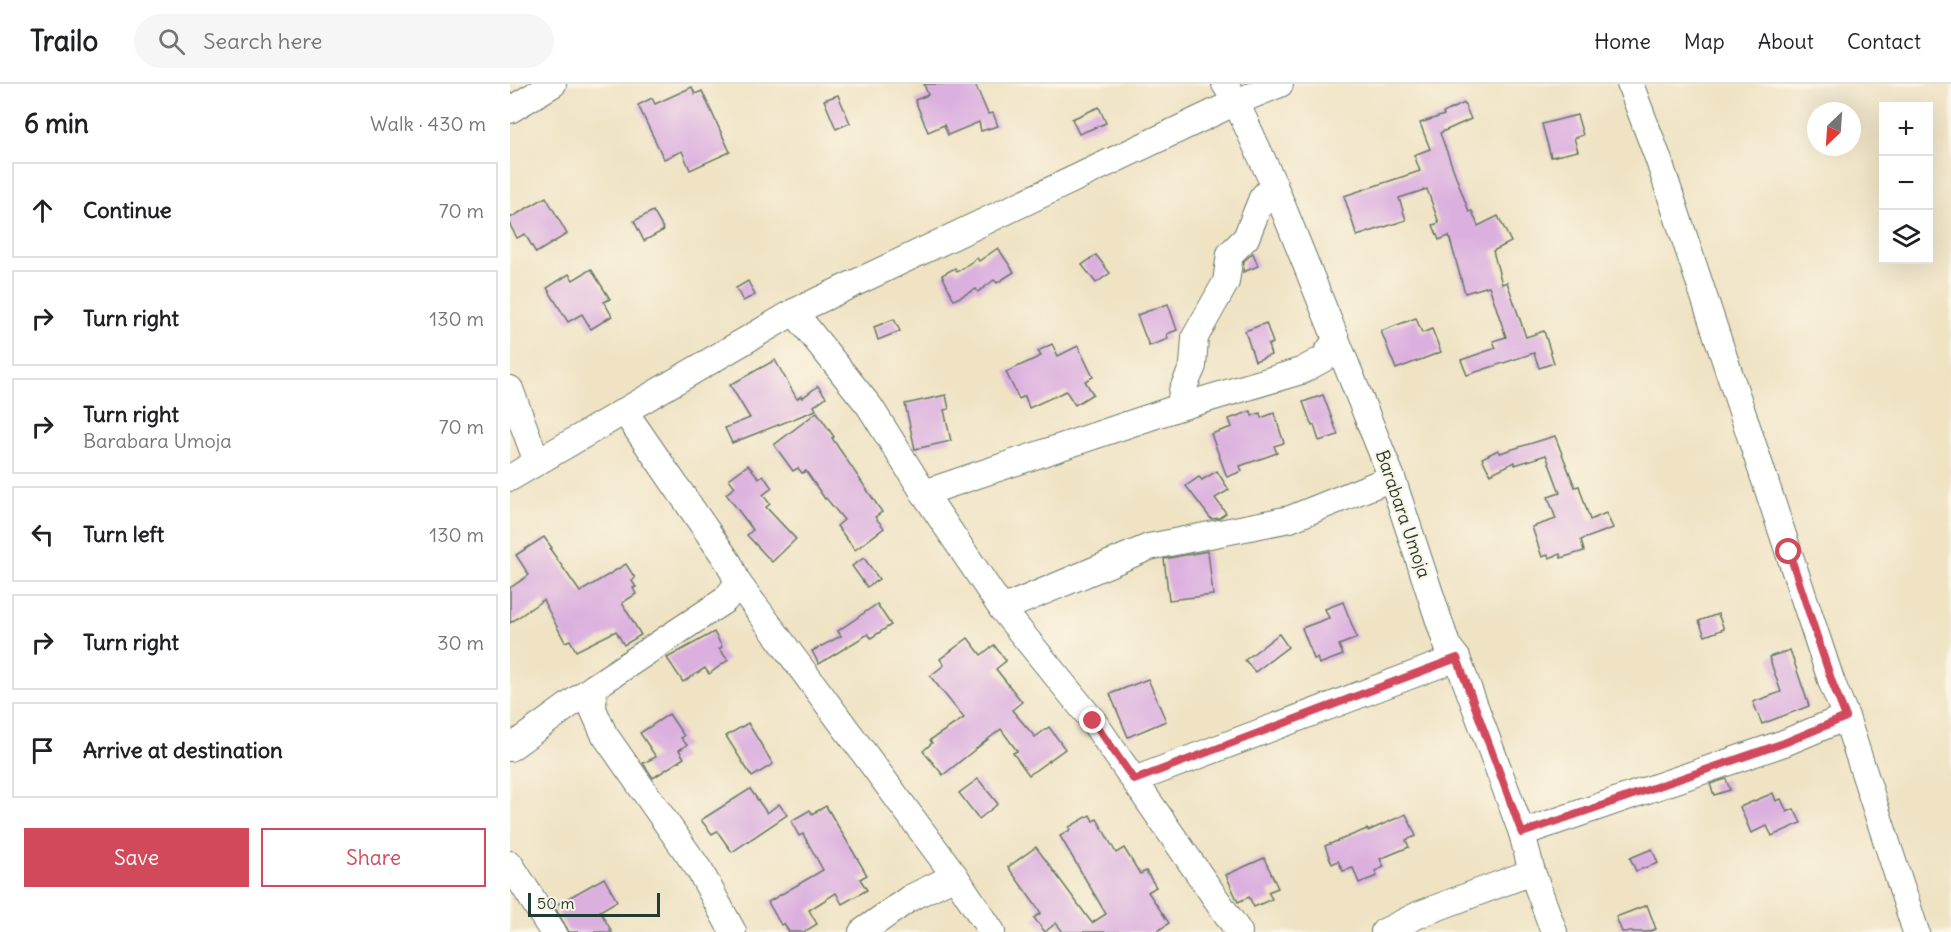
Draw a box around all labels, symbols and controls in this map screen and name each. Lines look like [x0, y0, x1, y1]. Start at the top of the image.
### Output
search box [134, 14, 554, 68]
text: Trailo [30, 23, 98, 59]
icon: search [155, 25, 188, 58]
text: Search here [203, 27, 322, 55]
text: Home [1594, 28, 1651, 55]
text: Map [1684, 28, 1725, 55]
text: About [1758, 28, 1814, 55]
text: Contact [1847, 28, 1921, 55]
north arrow [1807, 102, 1861, 156]
map controls [1879, 102, 1933, 264]
button: + [1879, 102, 1933, 156]
text: 6 min [24, 107, 89, 140]
text: Walk · 430 m [370, 111, 486, 136]
button: − [1879, 156, 1933, 210]
icon: ahead [26, 194, 59, 227]
text: Continue [83, 196, 172, 224]
text: 70 m [439, 198, 484, 223]
button: layers [1879, 210, 1933, 264]
icon: right [26, 302, 59, 335]
text: Turn right [83, 304, 179, 332]
text: 130 m [429, 306, 484, 331]
text: Turn right [83, 400, 179, 428]
icon: right [26, 410, 59, 443]
text: 70 m [439, 414, 484, 439]
text: Barabara Umoja [83, 428, 232, 453]
street label: Barabara Umoja [1371, 447, 1436, 581]
icon: left [26, 518, 59, 551]
text: Turn left [83, 520, 164, 548]
text: 130 m [429, 522, 484, 547]
route start [1775, 538, 1801, 564]
icon: right [26, 626, 59, 659]
text: Turn right [83, 628, 179, 656]
text: 30 m [437, 630, 484, 655]
route end [1079, 707, 1105, 733]
icon: arrive [26, 734, 59, 767]
text: Arrive at destination [83, 736, 283, 764]
button: Save [24, 828, 249, 887]
button: Share [261, 828, 486, 887]
scale bar [528, 890, 660, 918]
text: 50 m [537, 893, 575, 913]

